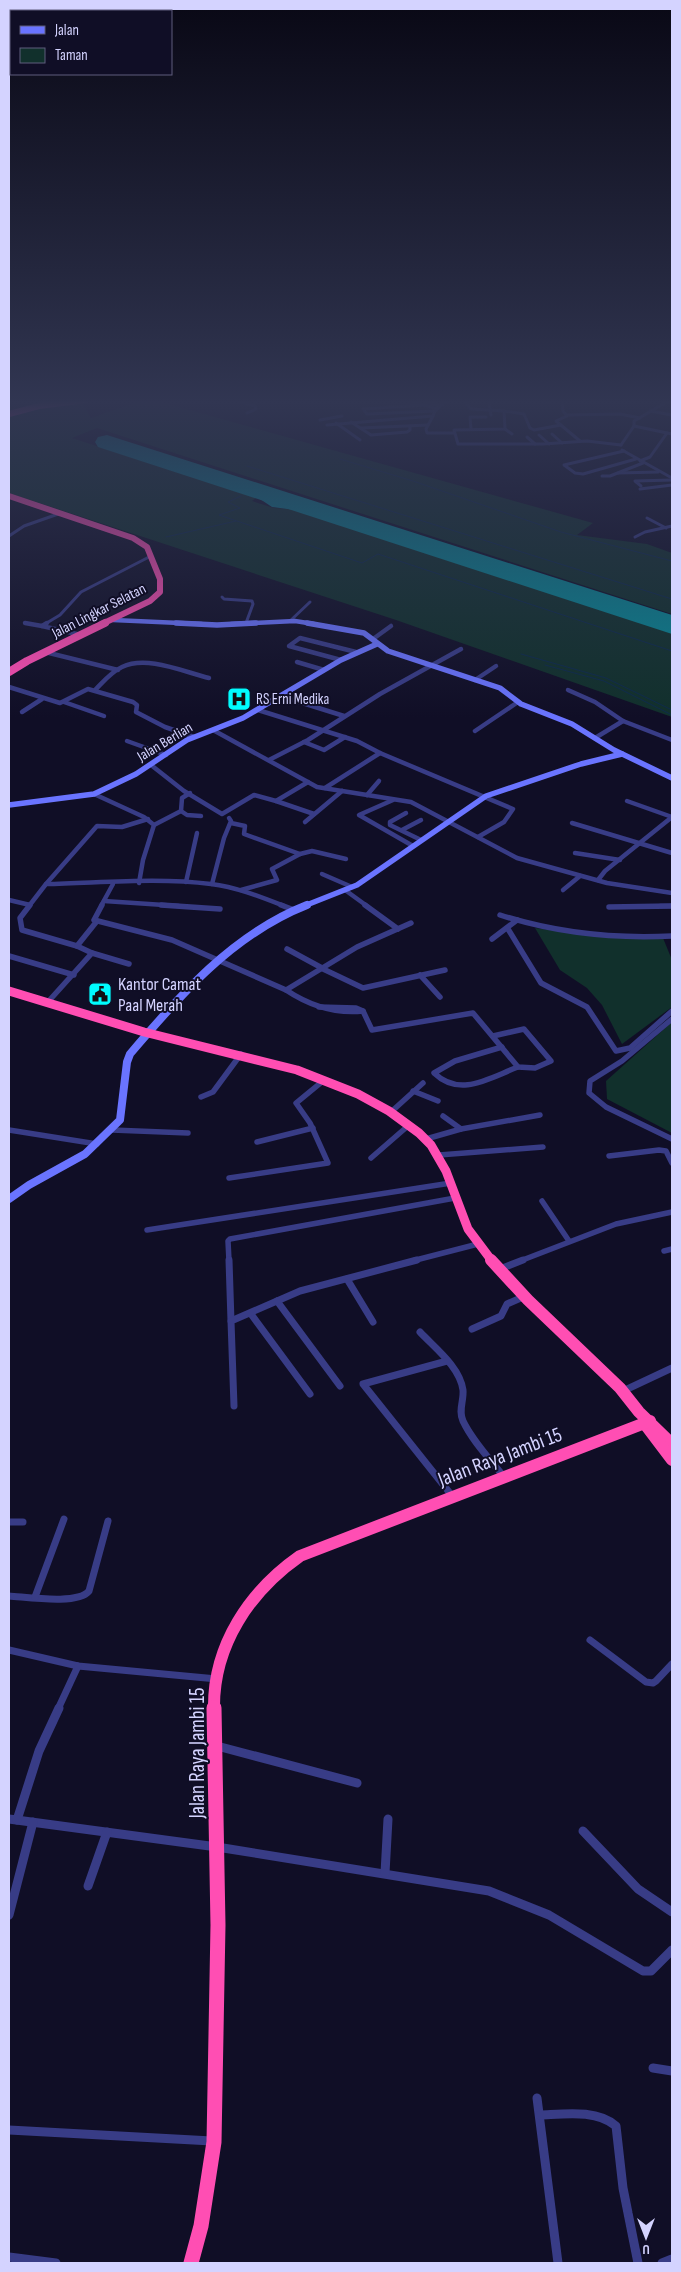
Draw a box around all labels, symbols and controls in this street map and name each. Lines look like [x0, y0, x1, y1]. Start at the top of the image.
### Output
legend [10, 10, 172, 75]
text: Jalan [54, 21, 79, 40]
text: Taman [55, 46, 88, 65]
street label: Jalan Lingkar Selatan [48, 579, 149, 643]
hospital icon: RS Erni Medika [226, 686, 252, 712]
place label: RS Erni Medika [256, 690, 330, 709]
street label: Jalan Berlian [133, 718, 196, 766]
place label: Kantor Camat Paal Merah [118, 974, 201, 1016]
public building icon: Kantor Camat Paal Merah [87, 981, 113, 1007]
street label: Jalan Raya Jambi 15 [433, 1422, 566, 1492]
street label: Jalan Raya Jambi 15 [185, 1688, 210, 1819]
north arrow [621, 2212, 671, 2262]
text: U [642, 2241, 650, 2258]

